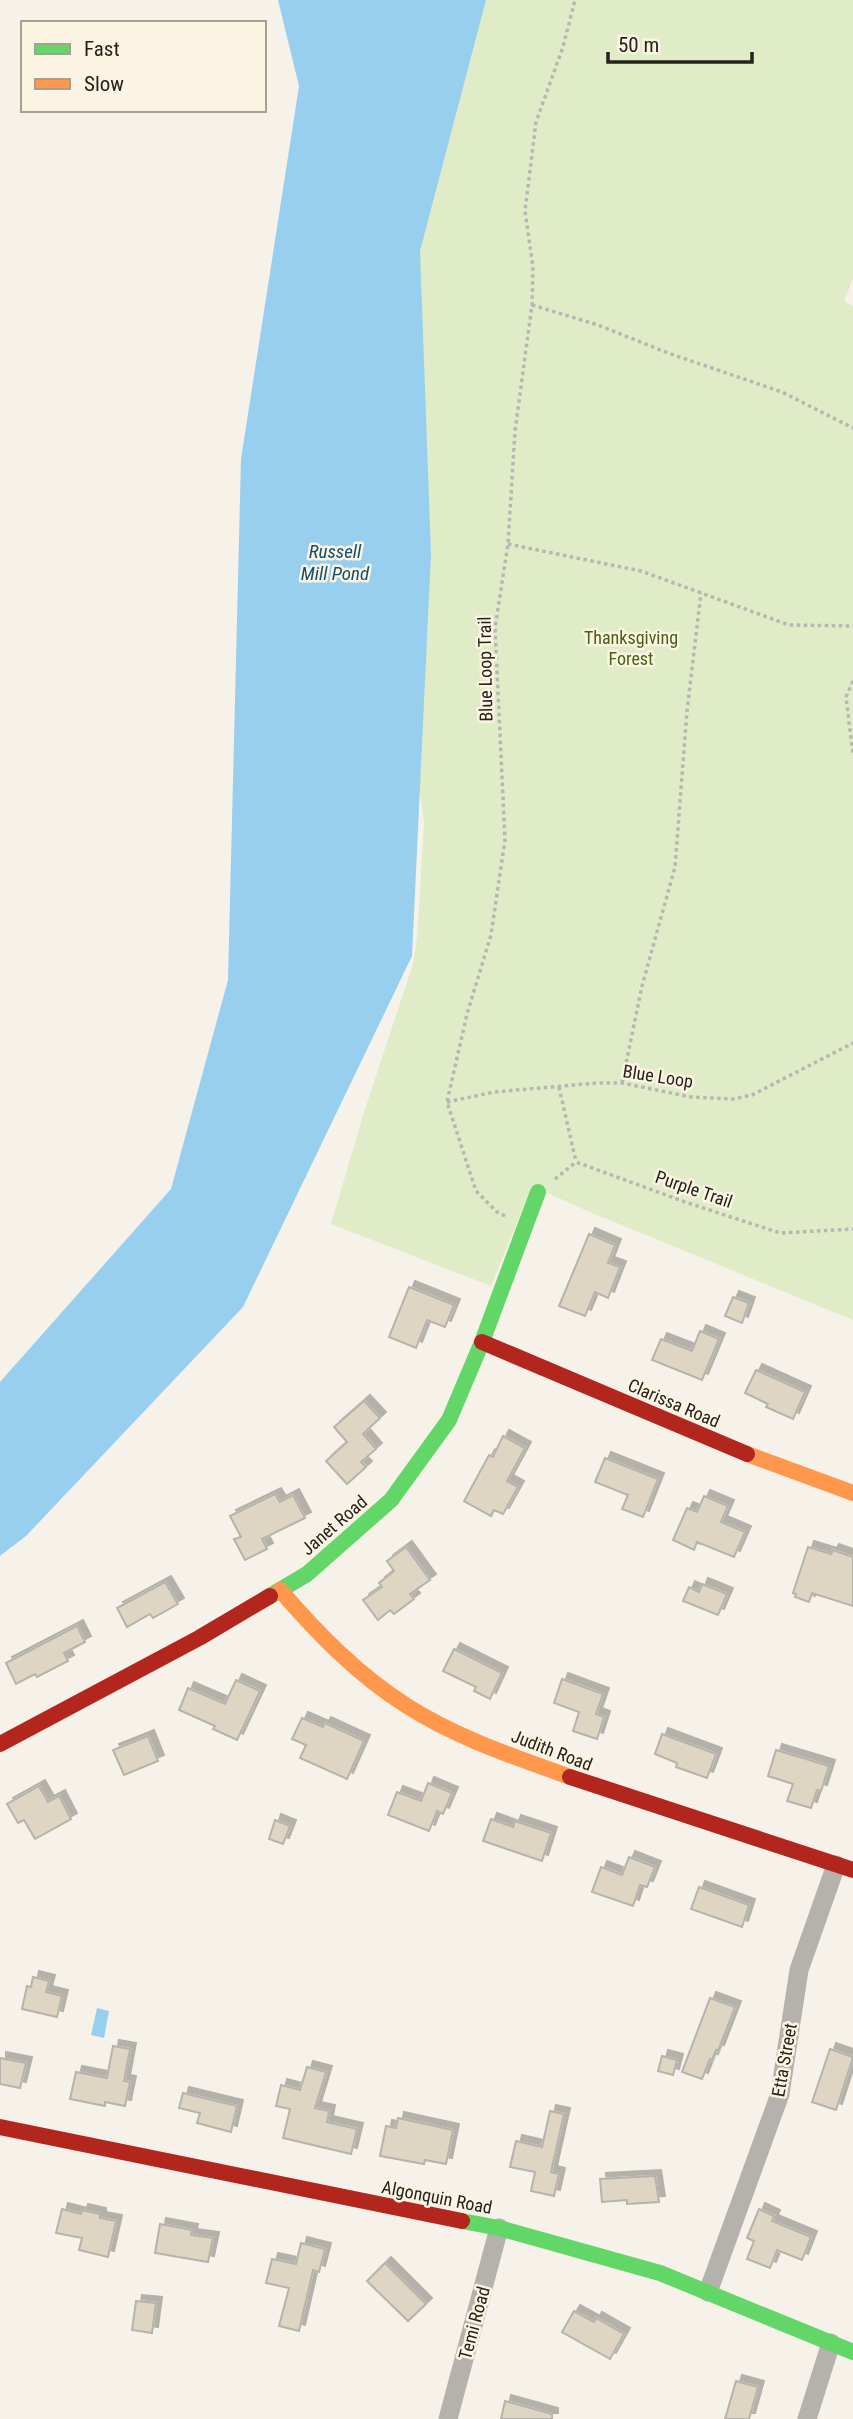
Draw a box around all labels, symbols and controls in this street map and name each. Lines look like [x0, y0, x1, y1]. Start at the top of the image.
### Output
legend [21, 21, 266, 112]
scale bar [608, 21, 752, 65]
text: 50 m [618, 33, 659, 57]
text: Fast [84, 37, 120, 61]
text: Slow [84, 72, 124, 96]
water label: Russell Mill Pond [301, 540, 370, 585]
street label: Blue Loop Trail [474, 616, 496, 722]
park label: Thanksgiving Forest [584, 627, 678, 669]
street label: Blue Loop [621, 1060, 695, 1092]
street label: Purple Trail [653, 1166, 735, 1212]
street label: Clarissa Road [625, 1374, 723, 1432]
street label: Janet Road [297, 1491, 371, 1559]
street label: Judith Road [509, 1725, 595, 1775]
street label: Etta Street [767, 2021, 801, 2099]
street label: Algonquin Road [380, 2176, 494, 2218]
street label: Temi Road [454, 2284, 494, 2362]

